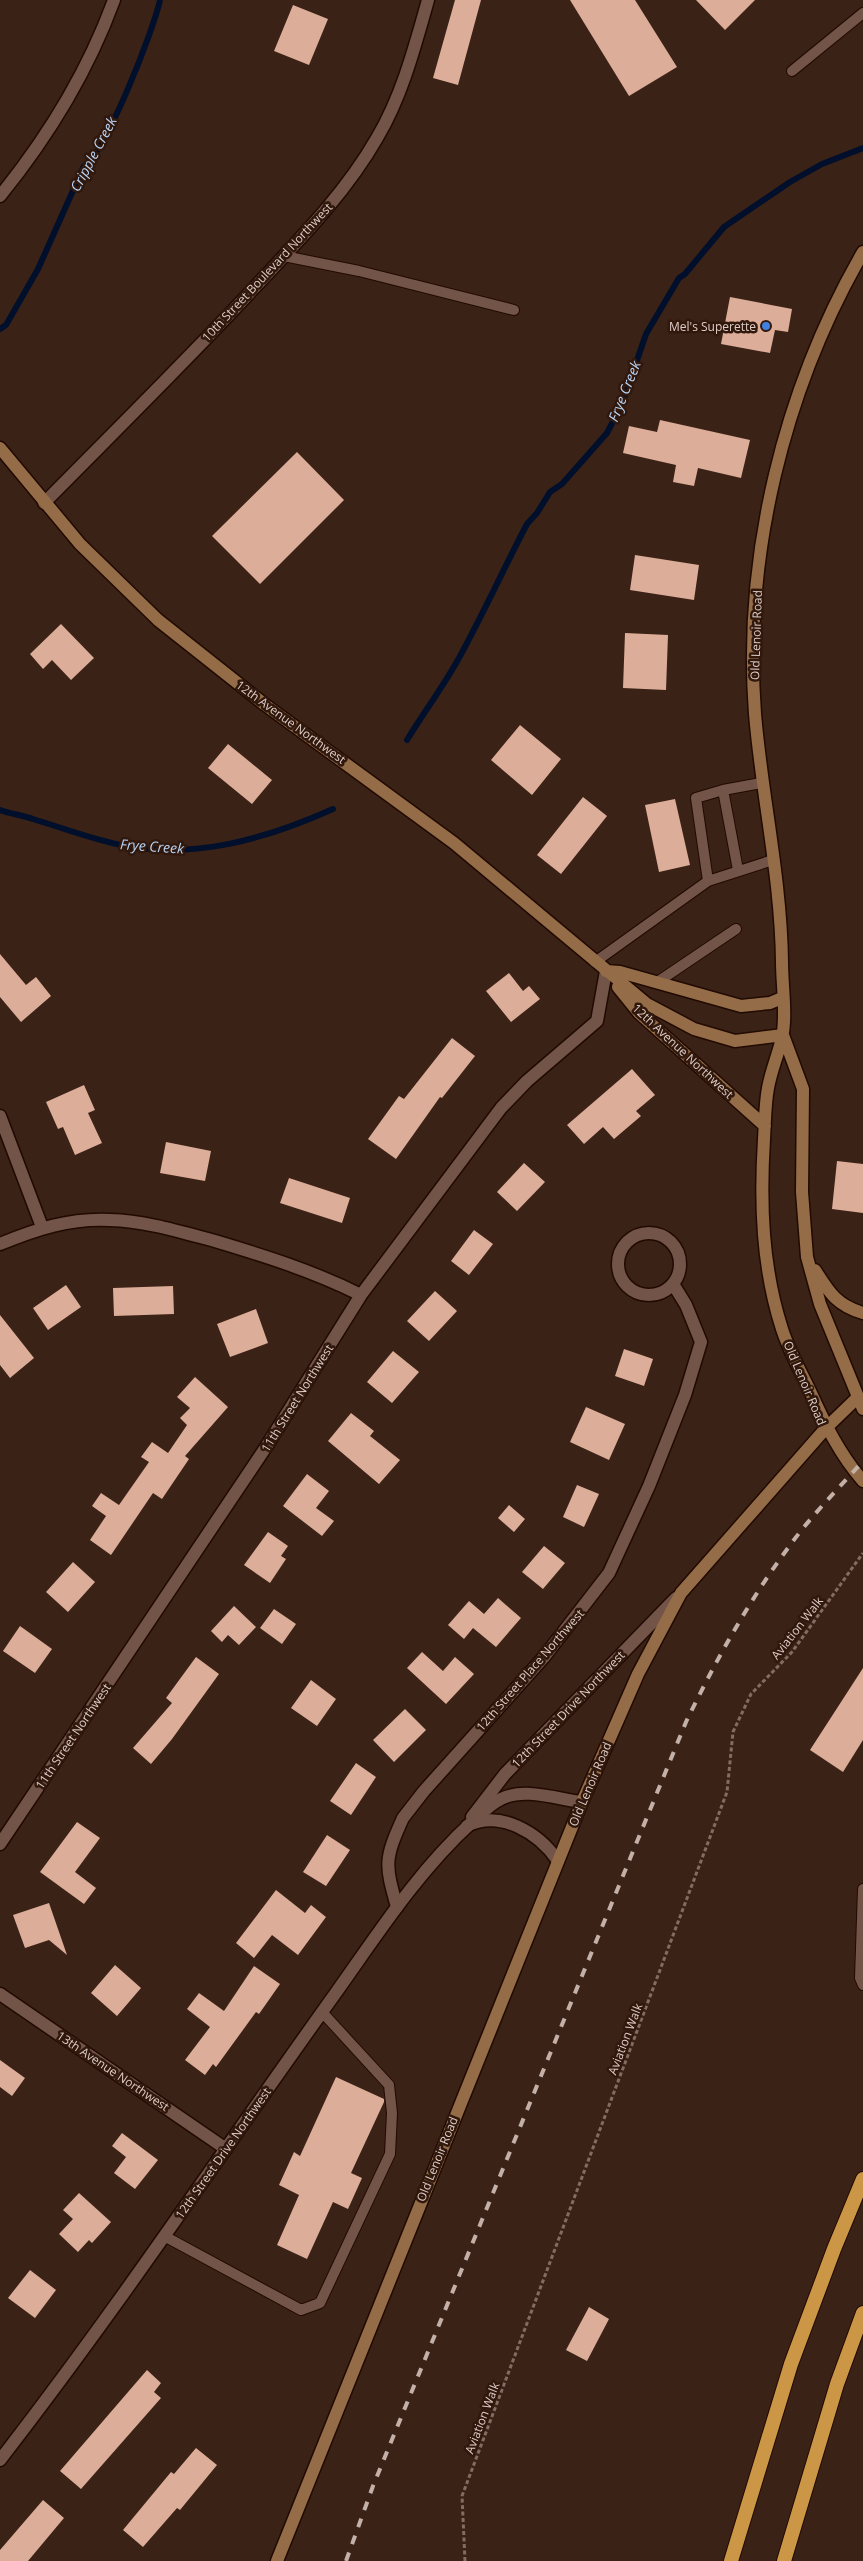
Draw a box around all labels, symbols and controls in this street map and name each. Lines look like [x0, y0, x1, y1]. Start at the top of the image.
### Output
water label: Cripple Creek [65, 112, 121, 195]
street label: 10th Street Boulevard Northwest [198, 199, 336, 345]
place label: Mel's Superette [669, 318, 756, 335]
marker: Mel's Superette [760, 320, 772, 332]
water label: Frye Creek [603, 357, 645, 424]
street label: Old Lenoir Road [746, 590, 766, 680]
street label: 12th Avenue Northwest [233, 676, 349, 768]
water label: Frye Creek [120, 834, 186, 858]
street label: 12th Avenue Northwest [629, 1000, 737, 1102]
street label: Old Lenoir Road [780, 1338, 830, 1428]
street label: 11th Street Northwest [257, 1341, 337, 1455]
street label: Aviation Walk [767, 1593, 827, 1663]
street label: 12th Street Place Northwest [472, 1605, 588, 1735]
street label: 12th Street Drive Northwest [508, 1647, 628, 1771]
street label: 11th Street Northwest [31, 1680, 115, 1792]
street label: Old Lenoir Road [565, 1739, 615, 1829]
street label: Aviation Walk [604, 2000, 647, 2077]
street label: 13th Avenue Northwest [53, 2027, 173, 2115]
street label: 12th Street Drive Northwest [171, 2084, 275, 2222]
street label: Old Lenoir Road [412, 2114, 462, 2204]
street label: Aviation Walk [461, 2379, 504, 2456]

